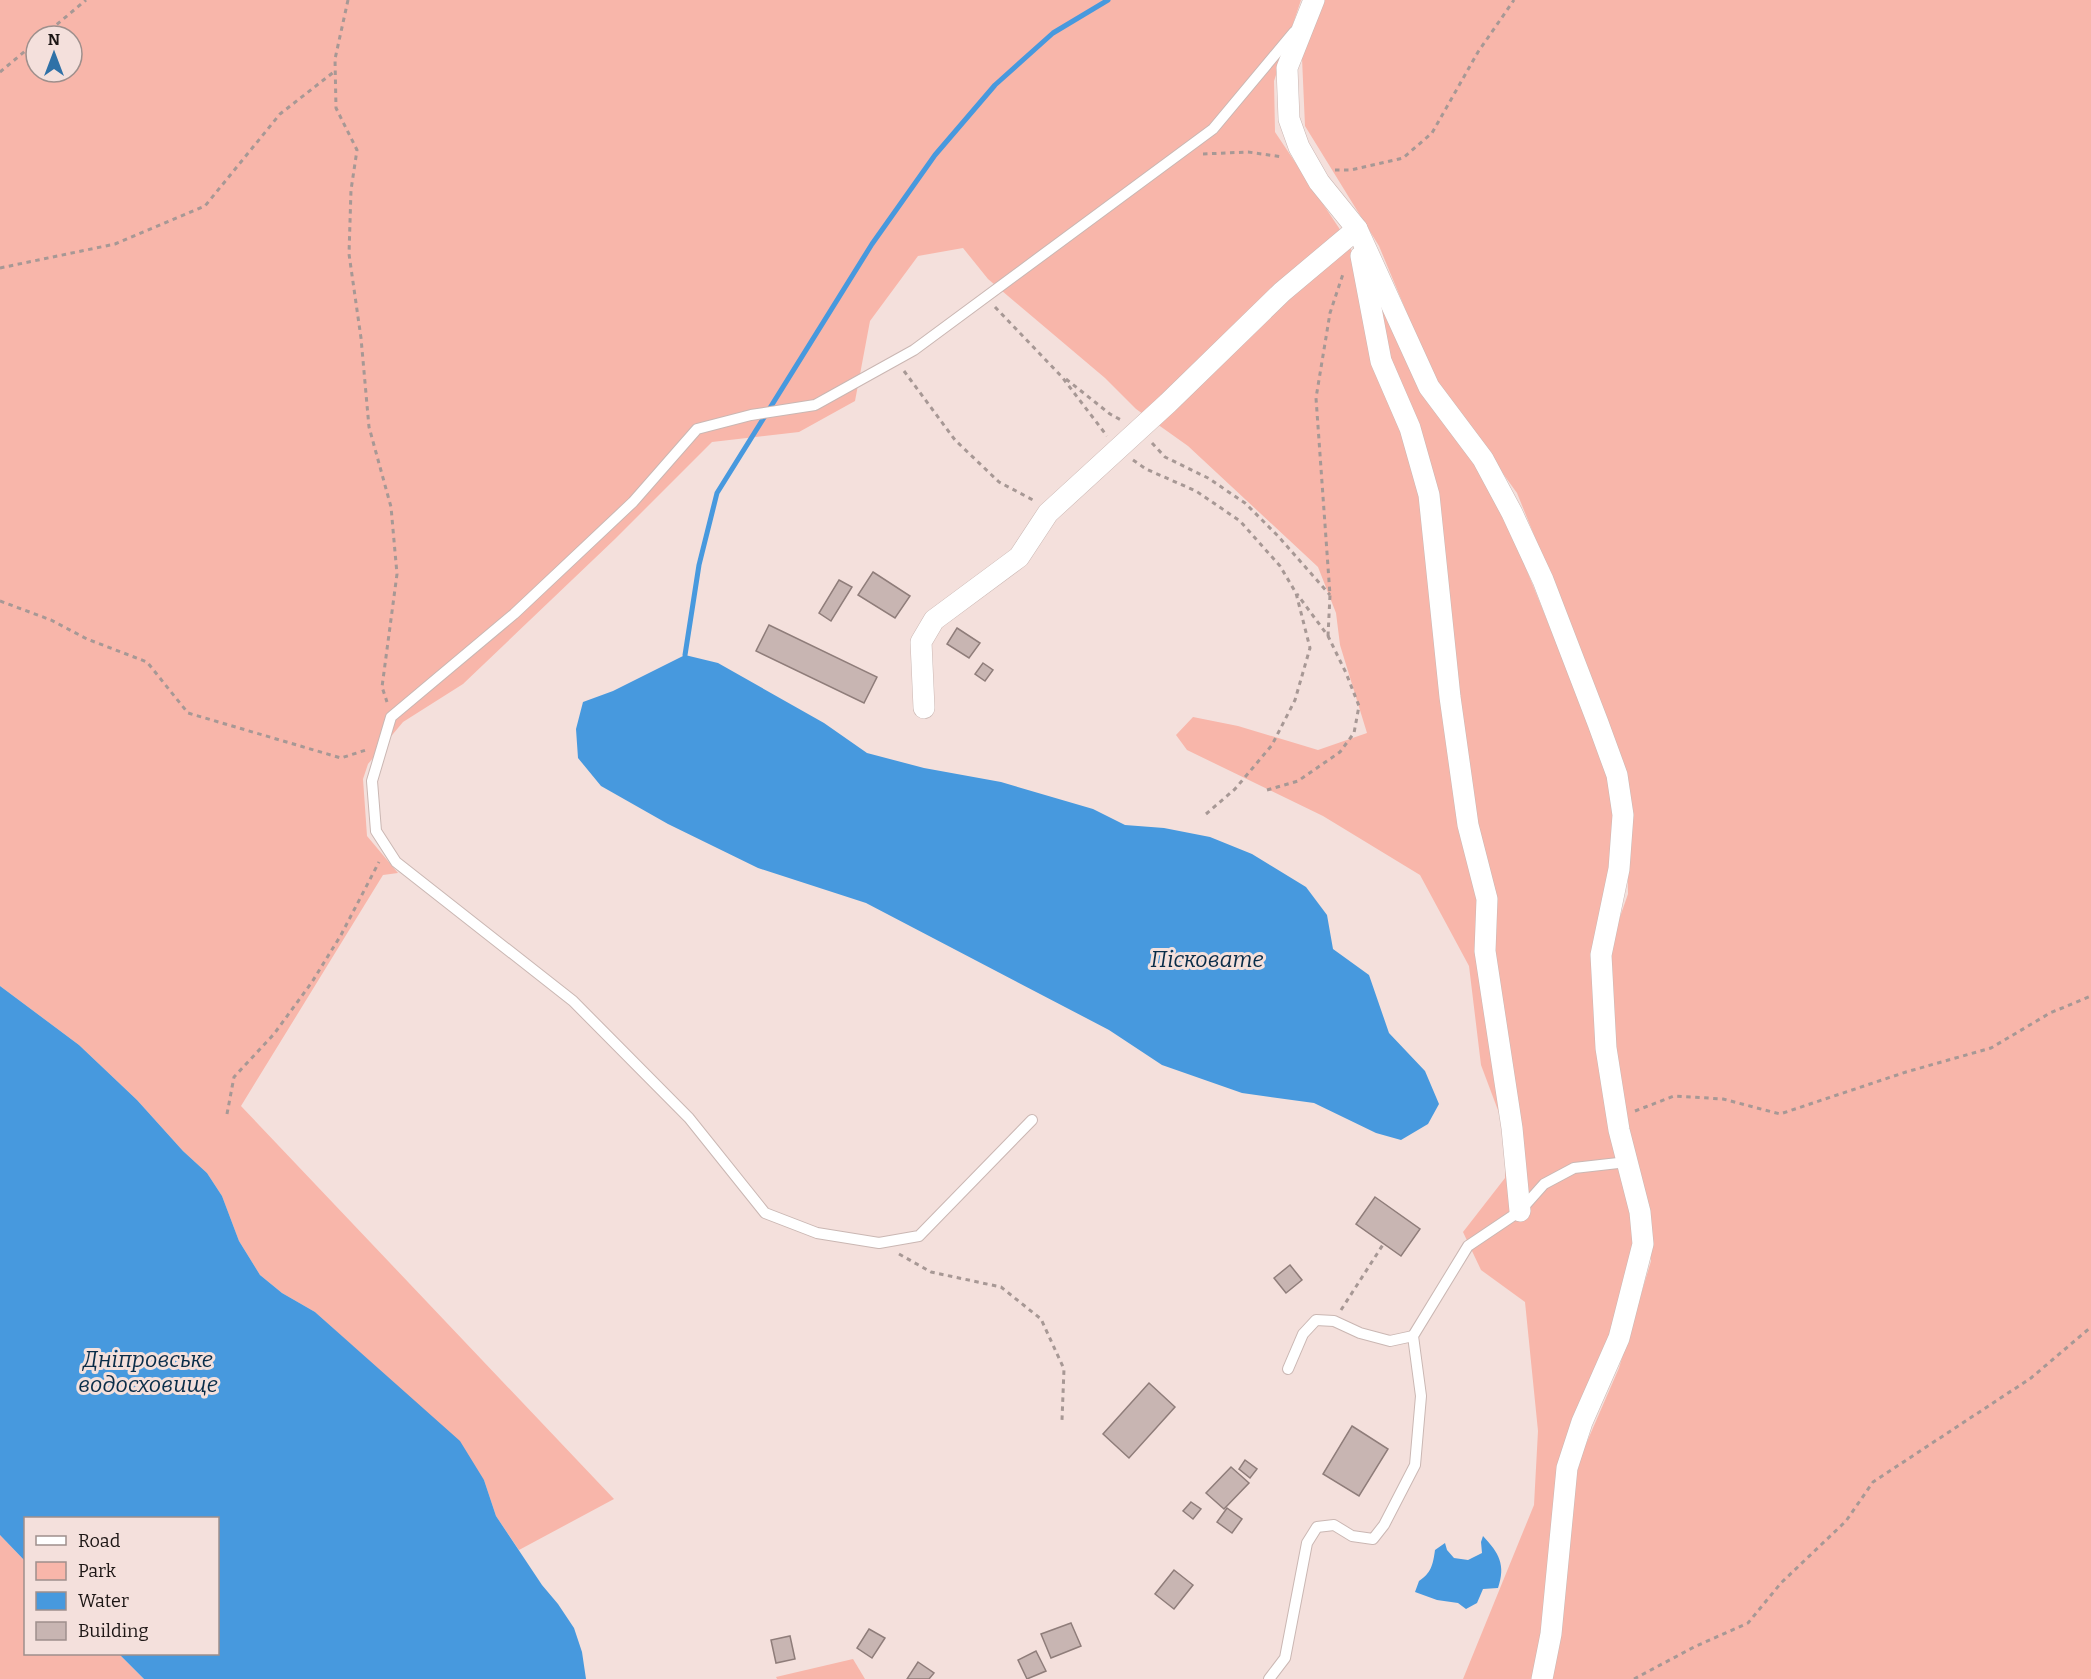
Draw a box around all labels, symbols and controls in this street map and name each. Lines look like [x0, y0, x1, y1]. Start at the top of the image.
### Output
north arrow [24, 24, 84, 84]
text: N [48, 30, 60, 49]
water label: Пісковате [1150, 946, 1264, 973]
water label: Дніпровське водосховище [78, 1346, 218, 1398]
legend [24, 1517, 219, 1655]
text: Road [78, 1530, 121, 1552]
text: Park [78, 1560, 117, 1582]
text: Water [78, 1590, 129, 1612]
text: Building [78, 1620, 149, 1642]

